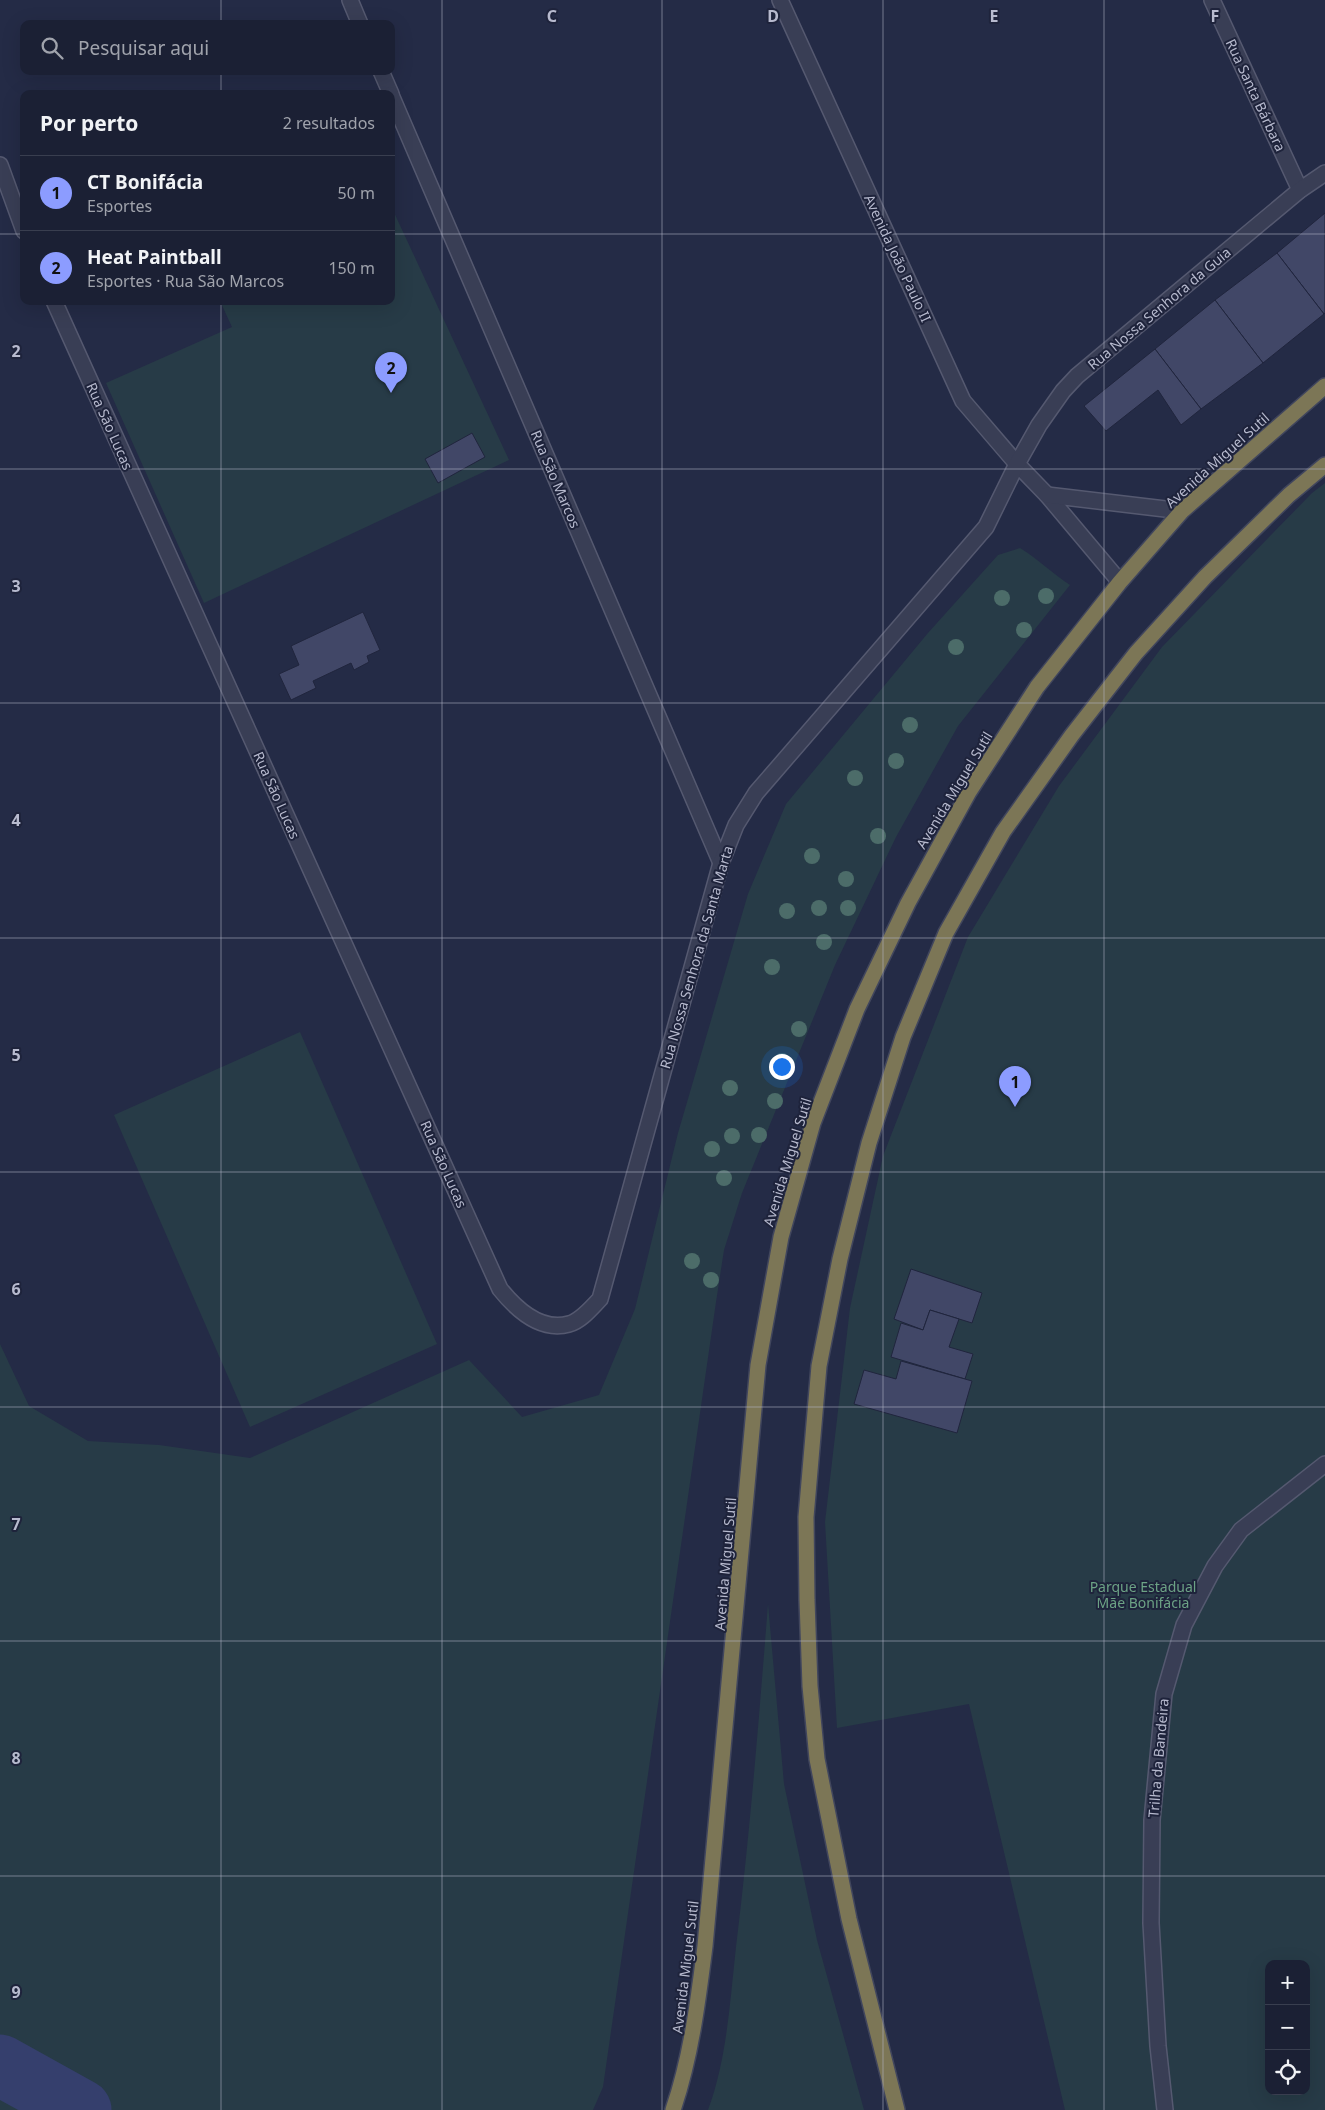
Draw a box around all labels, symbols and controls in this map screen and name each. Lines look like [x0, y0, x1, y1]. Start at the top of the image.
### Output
text: C [547, 5, 557, 27]
text: D [767, 5, 779, 27]
text: E [990, 5, 999, 27]
text: F [1211, 5, 1219, 27]
search box [20, 20, 395, 75]
icon: search [38, 34, 66, 62]
text: Pesquisar aqui [78, 35, 209, 61]
street label: Rua Santa Bárbara [1222, 36, 1290, 154]
text: Por perto [40, 109, 138, 137]
text: 2 resultados [283, 112, 375, 134]
text: CT Bonifácia [87, 169, 203, 195]
text: 1 [51, 182, 61, 204]
text: 50 m [338, 182, 375, 204]
street label: Avenida João Paulo II [860, 191, 936, 325]
text: Esportes [87, 195, 152, 217]
street label: Rua Nossa Senhora da Guia [1083, 242, 1235, 374]
text: Heat Paintball [87, 244, 222, 270]
text: 2 [51, 257, 61, 279]
text: 150 m [328, 257, 375, 279]
text: Esportes · Rua São Marcos [87, 270, 284, 292]
text: 2 [11, 340, 21, 362]
pin: 2 [375, 352, 407, 393]
street label: Rua São Lucas [82, 379, 138, 473]
street label: Avenida Miguel Sutil [1161, 408, 1273, 512]
street label: Rua São Marcos [527, 427, 585, 531]
text: 3 [11, 575, 21, 597]
street label: Avenida Miguel Sutil [911, 728, 997, 852]
street label: Rua São Lucas [249, 748, 305, 842]
text: 4 [11, 809, 21, 831]
street label: Rua Nossa Senhora da Santa Marta [655, 843, 737, 1071]
text: 5 [11, 1044, 21, 1066]
your location [769, 1054, 795, 1080]
pin: 1 [999, 1066, 1031, 1107]
street label: Avenida Miguel Sutil [758, 1095, 816, 1229]
street label: Rua São Lucas [416, 1117, 472, 1211]
text: 6 [11, 1278, 21, 1300]
street label: Avenida Miguel Sutil [710, 1497, 740, 1631]
text: 7 [11, 1513, 21, 1535]
park label: Parque Estadual Mãe Bonifácia [1090, 1577, 1196, 1612]
street label: Trilha da Bandeira [1143, 1698, 1173, 1818]
text: 8 [11, 1747, 21, 1769]
street label: Avenida Miguel Sutil [667, 1900, 703, 2034]
map controls [1265, 1960, 1310, 2095]
button: + [1265, 1960, 1310, 2005]
text: 9 [11, 1981, 21, 2003]
button: − [1265, 2005, 1310, 2050]
button: locate [1265, 2050, 1310, 2095]

